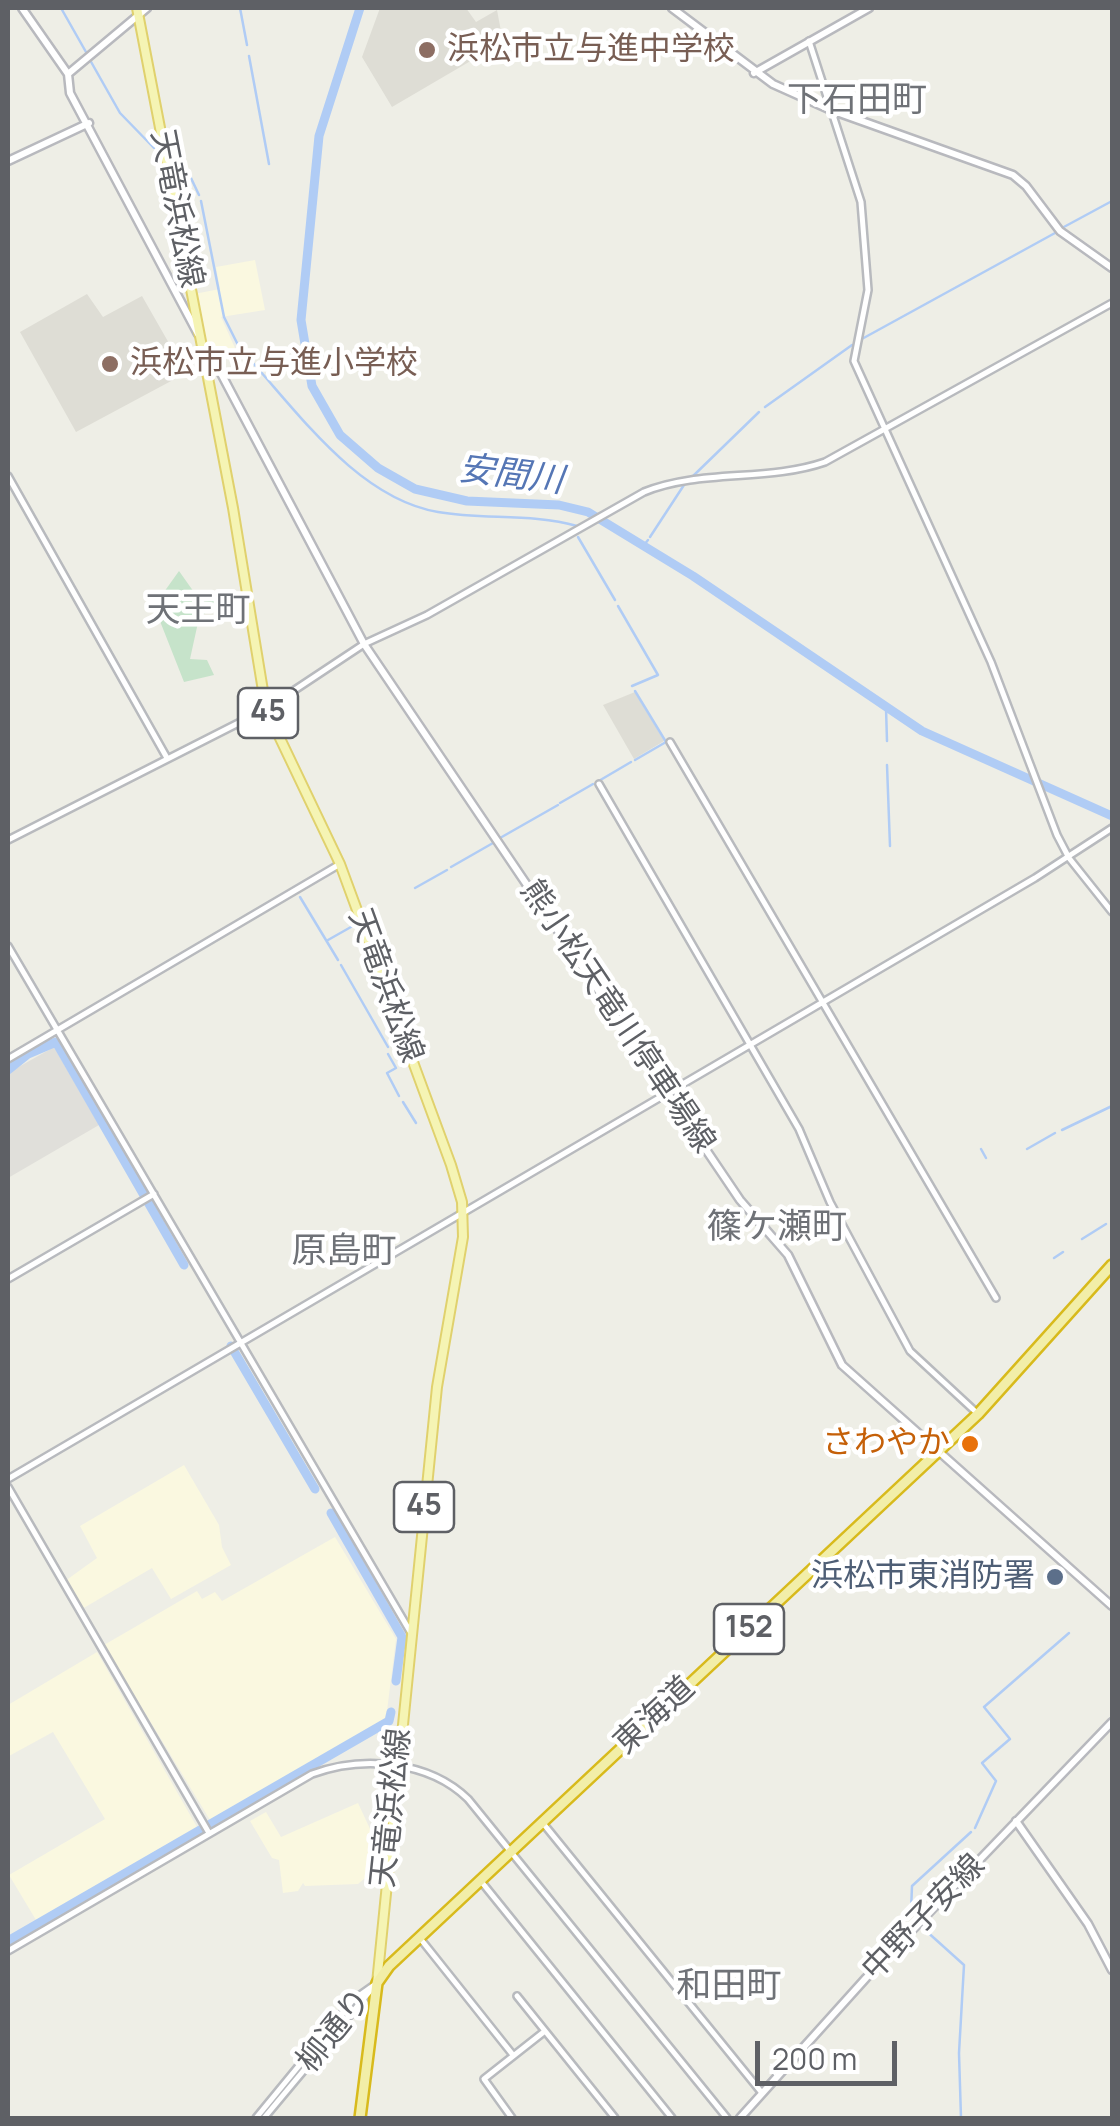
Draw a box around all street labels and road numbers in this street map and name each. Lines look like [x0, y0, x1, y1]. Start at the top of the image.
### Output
street label: 天竜浜松線 [142, 127, 210, 291]
road number: 45 [238, 688, 298, 738]
street label: 熊小松天竜川停車場線 [512, 874, 722, 1160]
street label: 天竜浜松線 [340, 904, 430, 1068]
road number: 45 [394, 1482, 454, 1532]
road number: 152 [714, 1604, 784, 1654]
street label: 東海道 [607, 1669, 703, 1763]
street label: 天竜浜松線 [365, 1726, 419, 1890]
street label: 中野子安線 [855, 1847, 993, 1989]
street label: 柳通り [290, 1982, 380, 2080]

